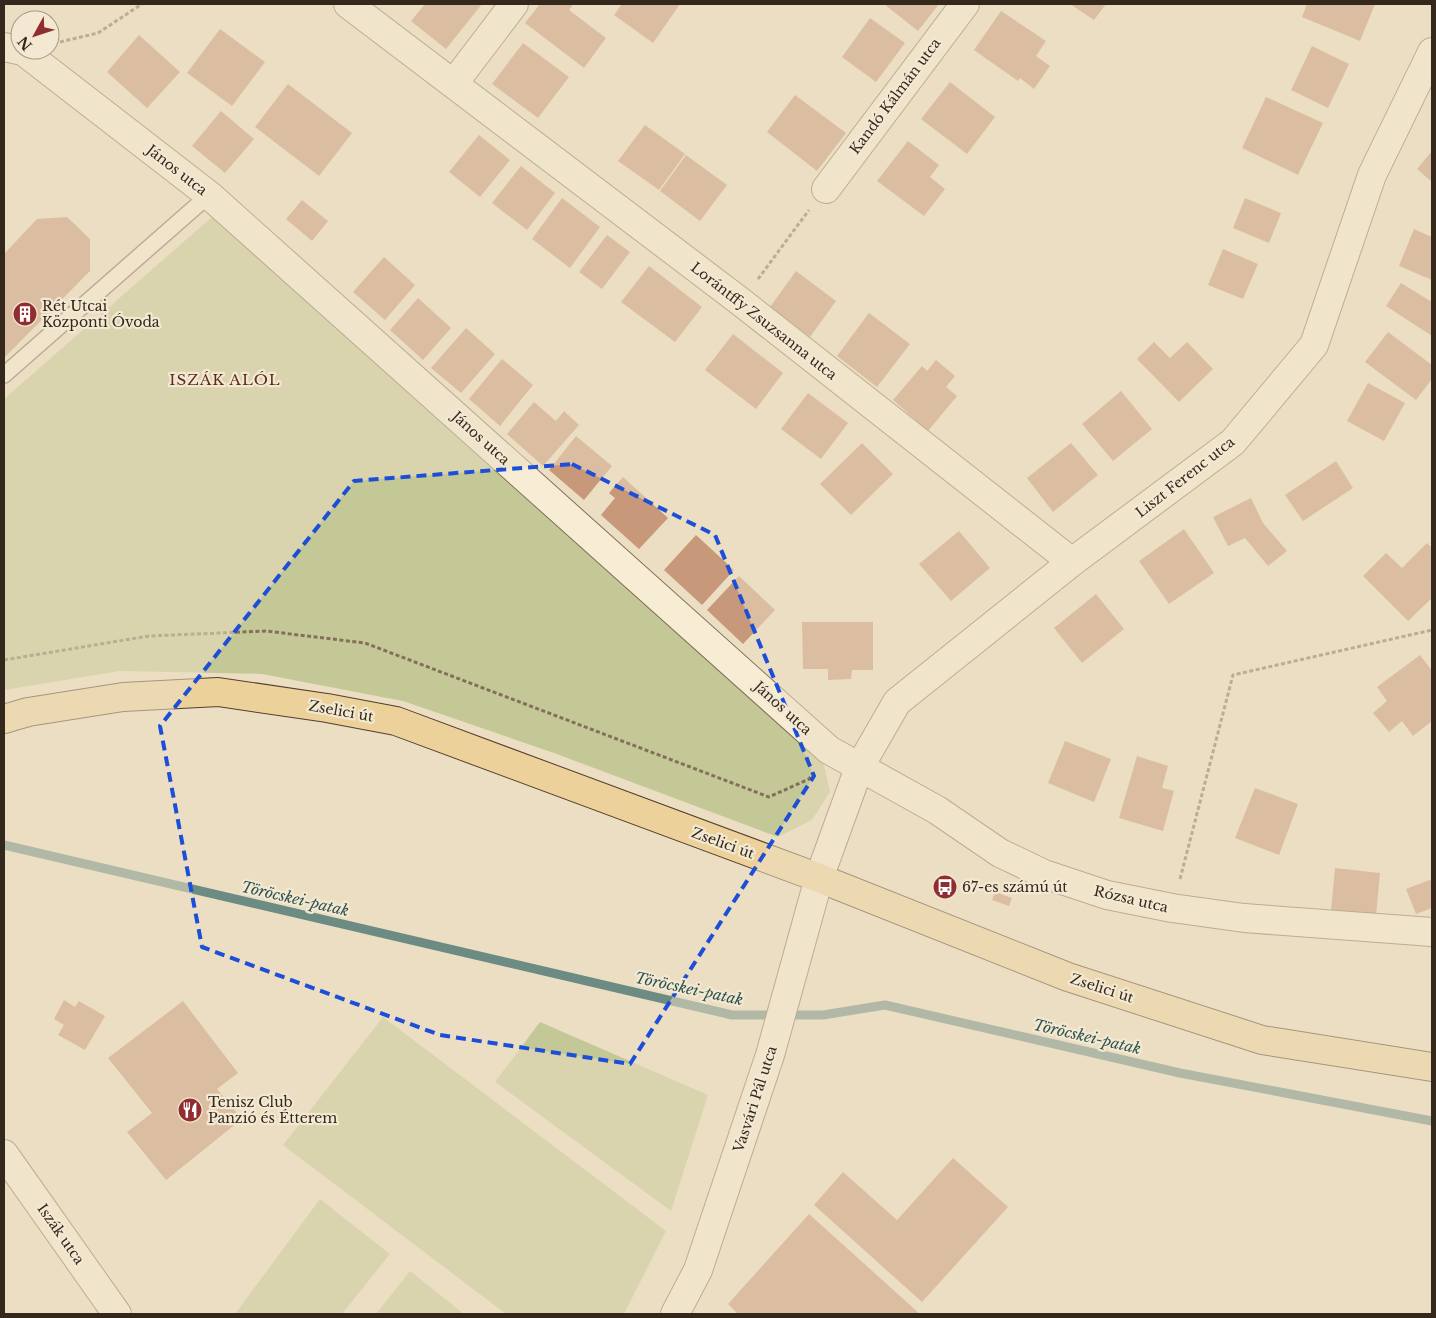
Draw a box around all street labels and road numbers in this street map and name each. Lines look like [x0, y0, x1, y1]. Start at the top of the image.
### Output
street label: Kandó Kálmán utca [846, 34, 945, 158]
street label: János utca [142, 140, 211, 199]
street label: Lorántffy Zsuzsanna utca [687, 258, 841, 384]
street label: János utca [447, 406, 514, 469]
street label: Liszt Ferenc utca [1132, 433, 1238, 521]
street label: János utca [749, 676, 816, 739]
street label: Zselici út [307, 696, 375, 726]
street label: Zselici út [689, 823, 757, 863]
street label: Rózsa utca [1092, 882, 1170, 916]
street label: Zselici út [1068, 969, 1137, 1007]
street label: Vasvári Pál utca [729, 1043, 781, 1155]
street label: Iszák utca [34, 1200, 89, 1268]

